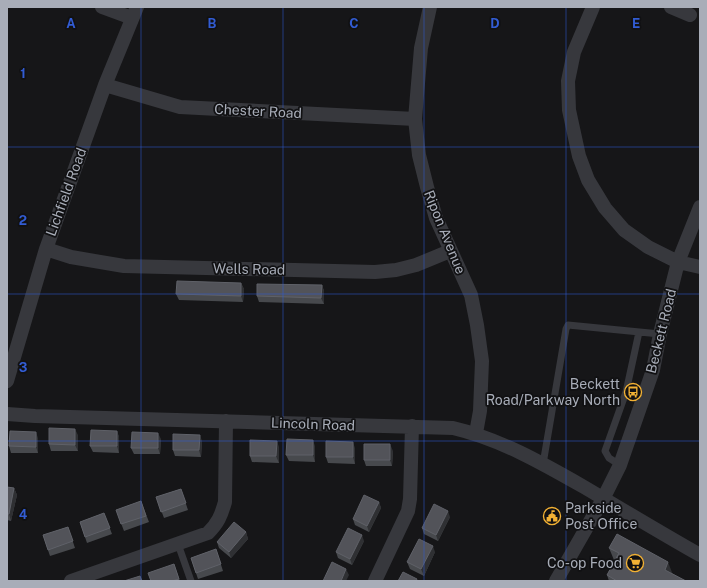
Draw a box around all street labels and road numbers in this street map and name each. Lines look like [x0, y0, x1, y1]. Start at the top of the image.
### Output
street label: Chester Road [214, 101, 302, 121]
street label: Lichfield Road [43, 146, 89, 238]
street label: Ripon Avenue [421, 188, 469, 276]
street label: Wells Road [213, 260, 285, 278]
street label: Beckett Road [643, 287, 679, 375]
street label: Lincoln Road [271, 415, 355, 433]

